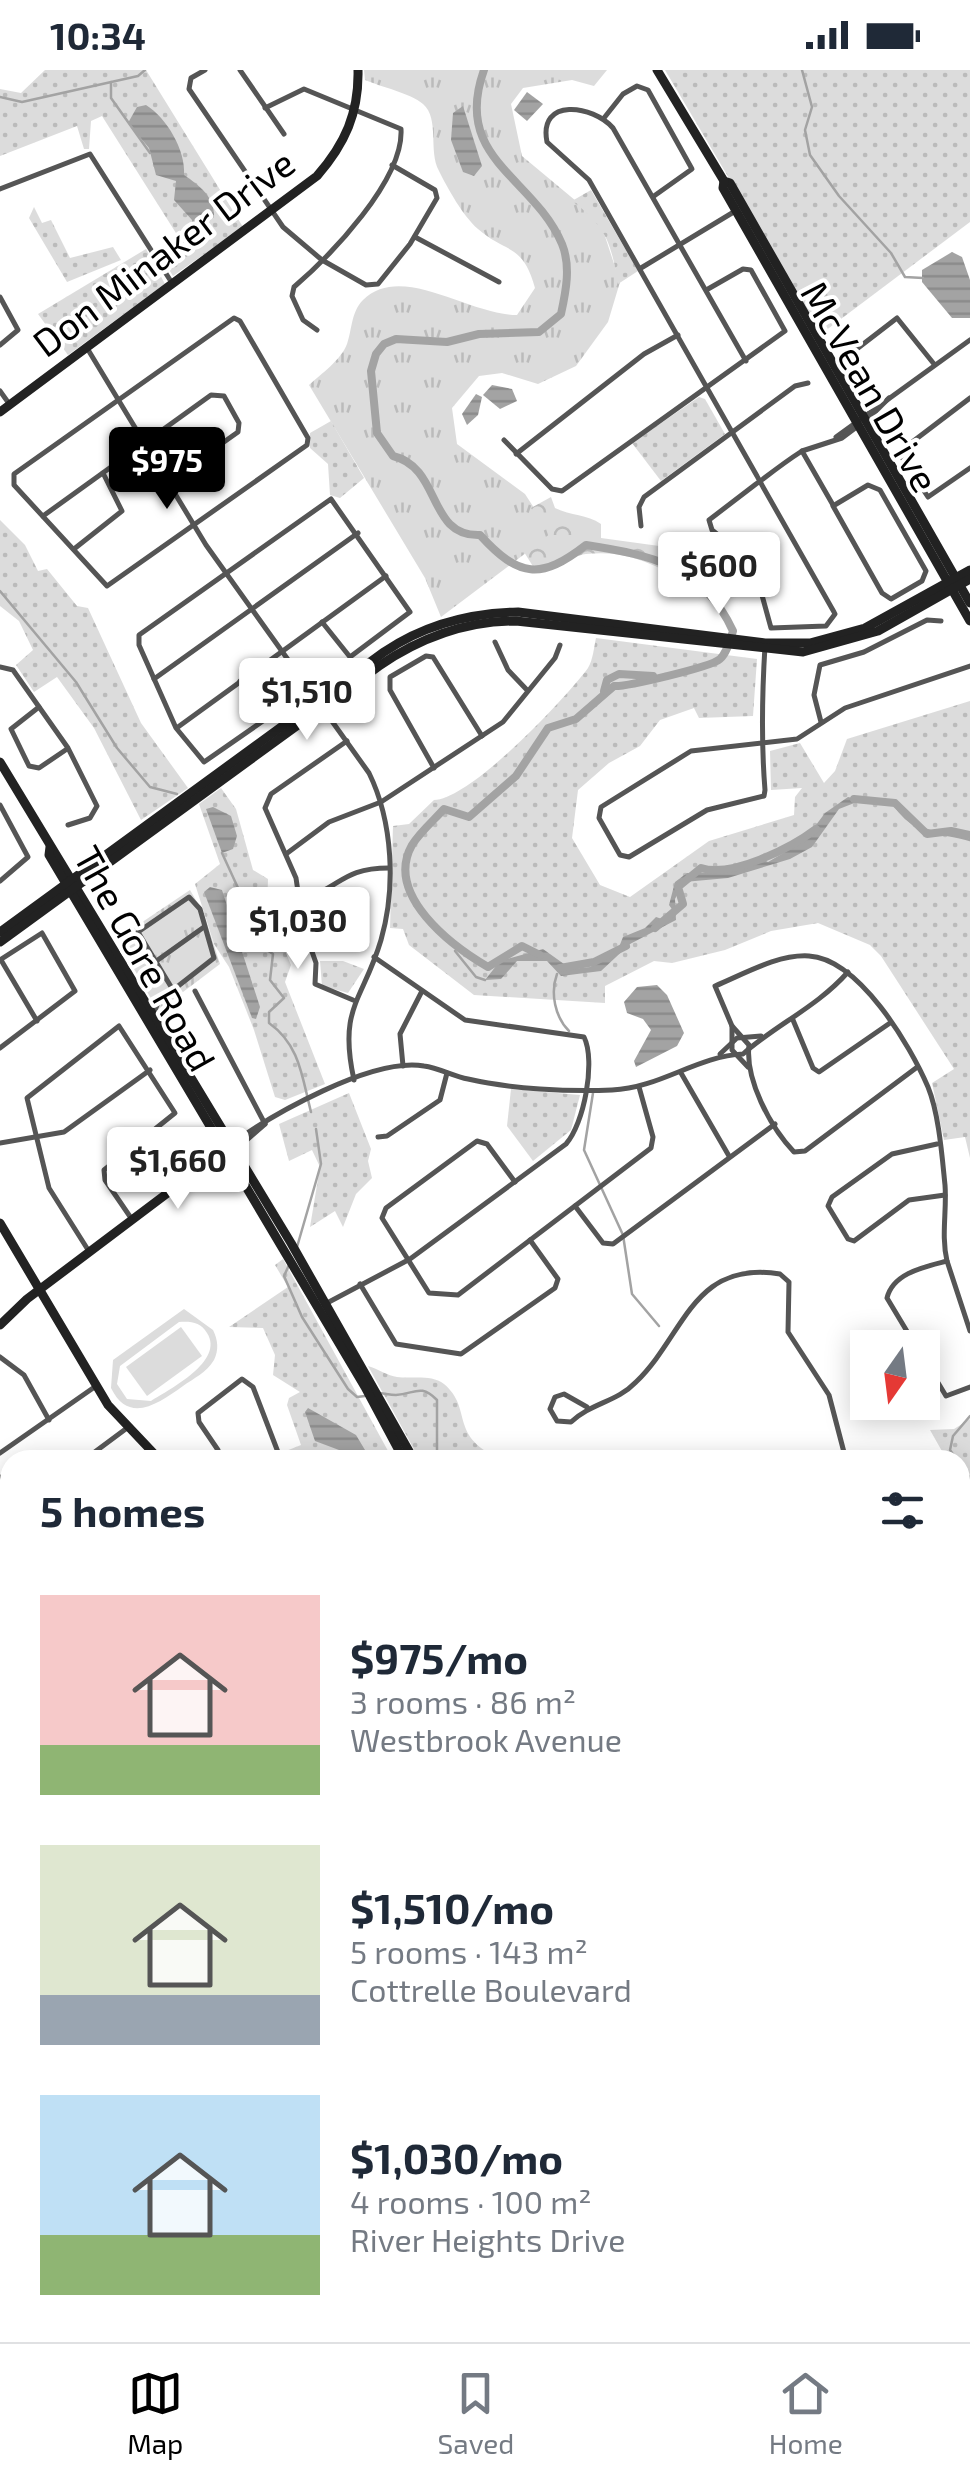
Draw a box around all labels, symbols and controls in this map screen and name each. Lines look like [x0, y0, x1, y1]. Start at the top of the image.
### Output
text: 10:34 [50, 12, 146, 58]
street label: Don Minaker Drive [23, 139, 303, 365]
street label: McVean Drive [792, 273, 950, 499]
pin: $975 [108, 427, 226, 512]
text: $975 [131, 440, 203, 478]
pin: $600 [660, 532, 778, 617]
text: $600 [680, 545, 758, 583]
pin: $1,510 [226, 658, 388, 743]
text: $1,510 [261, 671, 353, 709]
street label: The Gore Road [65, 838, 227, 1078]
pin: $1,030 [217, 887, 379, 972]
text: $1,030 [249, 900, 347, 938]
pin: $1,660 [97, 1127, 259, 1212]
text: $1,660 [129, 1140, 227, 1178]
north arrow [850, 1330, 940, 1420]
map controls [850, 1330, 940, 1420]
icon: filters [875, 1483, 930, 1538]
text: 5 homes [40, 1485, 205, 1535]
text: $975/mo [350, 1632, 528, 1682]
icon: home [120, 1635, 240, 1755]
text: 3 rooms · 86 m² [350, 1682, 576, 1720]
text: Westbrook Avenue [350, 1720, 622, 1758]
text: $1,510/mo [350, 1882, 554, 1932]
icon: home [120, 1885, 240, 2005]
text: 5 rooms · 143 m² [350, 1932, 588, 1970]
text: Cottrelle Boulevard [350, 1970, 632, 2008]
text: $1,030/mo [350, 2132, 563, 2182]
icon: home [120, 2135, 240, 2255]
text: 4 rooms · 100 m² [350, 2182, 591, 2220]
text: River Heights Drive [350, 2220, 625, 2258]
tab: Map [127, 2366, 183, 2460]
tab: Saved [438, 2366, 514, 2460]
tab: Home [769, 2366, 843, 2460]

